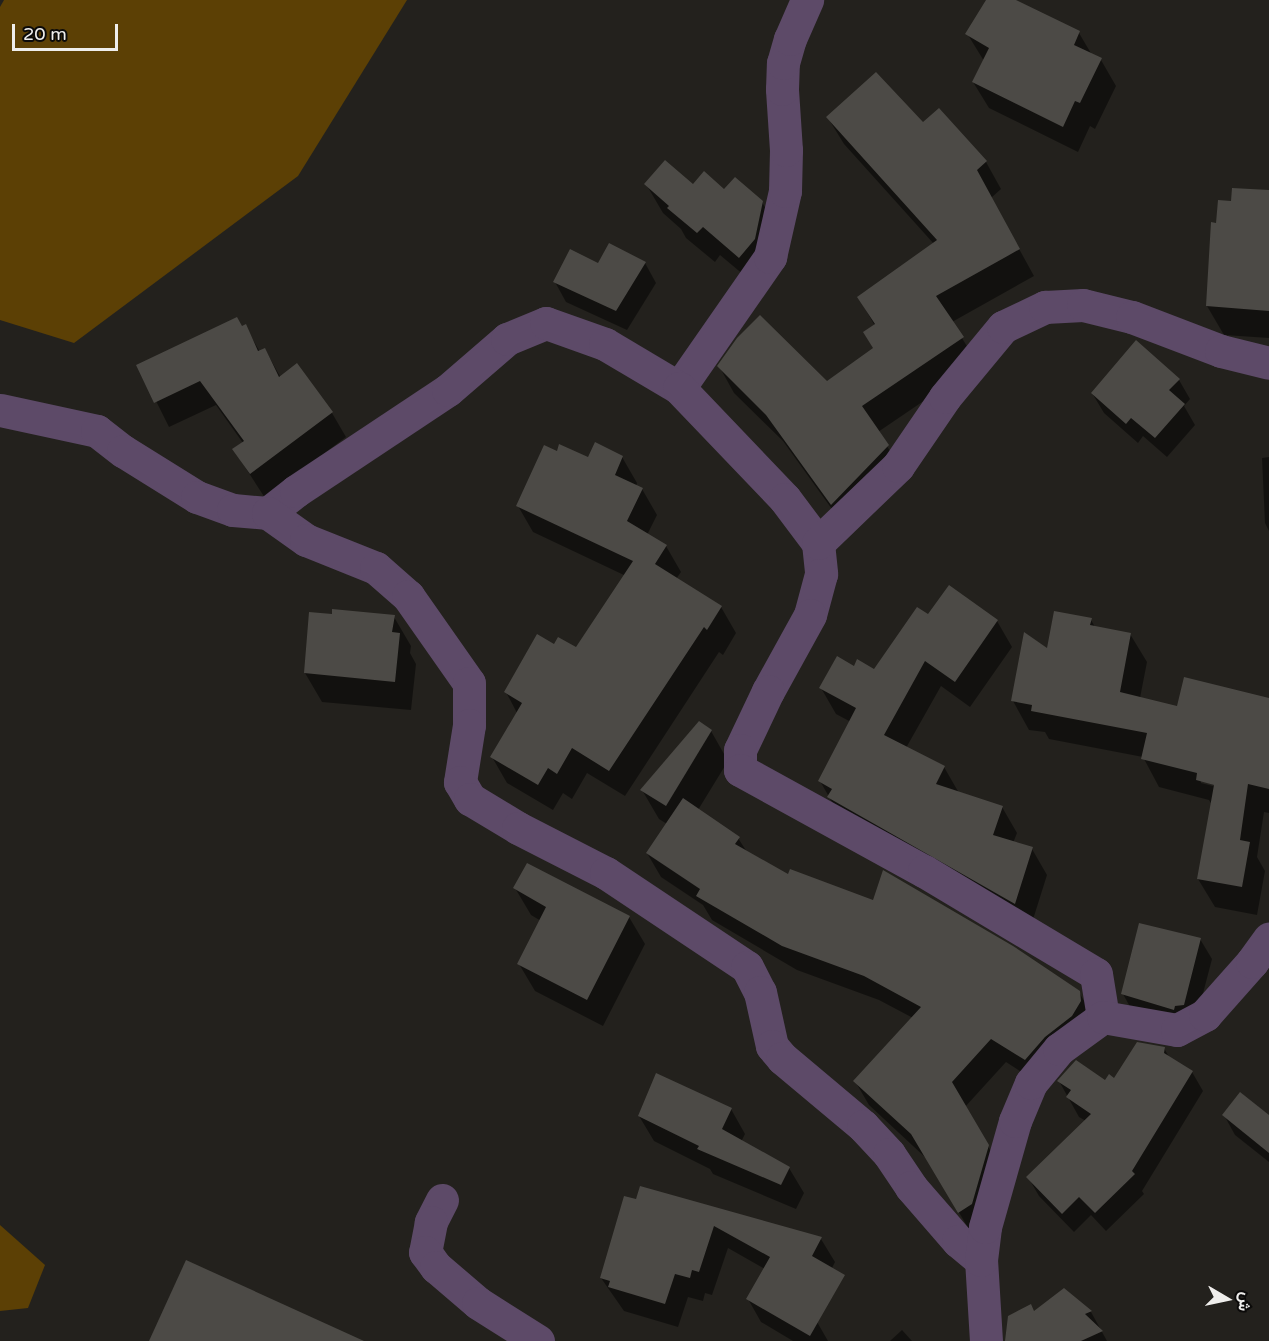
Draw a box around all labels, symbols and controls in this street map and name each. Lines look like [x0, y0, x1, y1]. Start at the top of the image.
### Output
scale bar [15, 12, 122, 50]
text: 20 m [23, 23, 67, 45]
north arrow [1197, 1269, 1257, 1329]
text: ش [1233, 1291, 1256, 1313]

